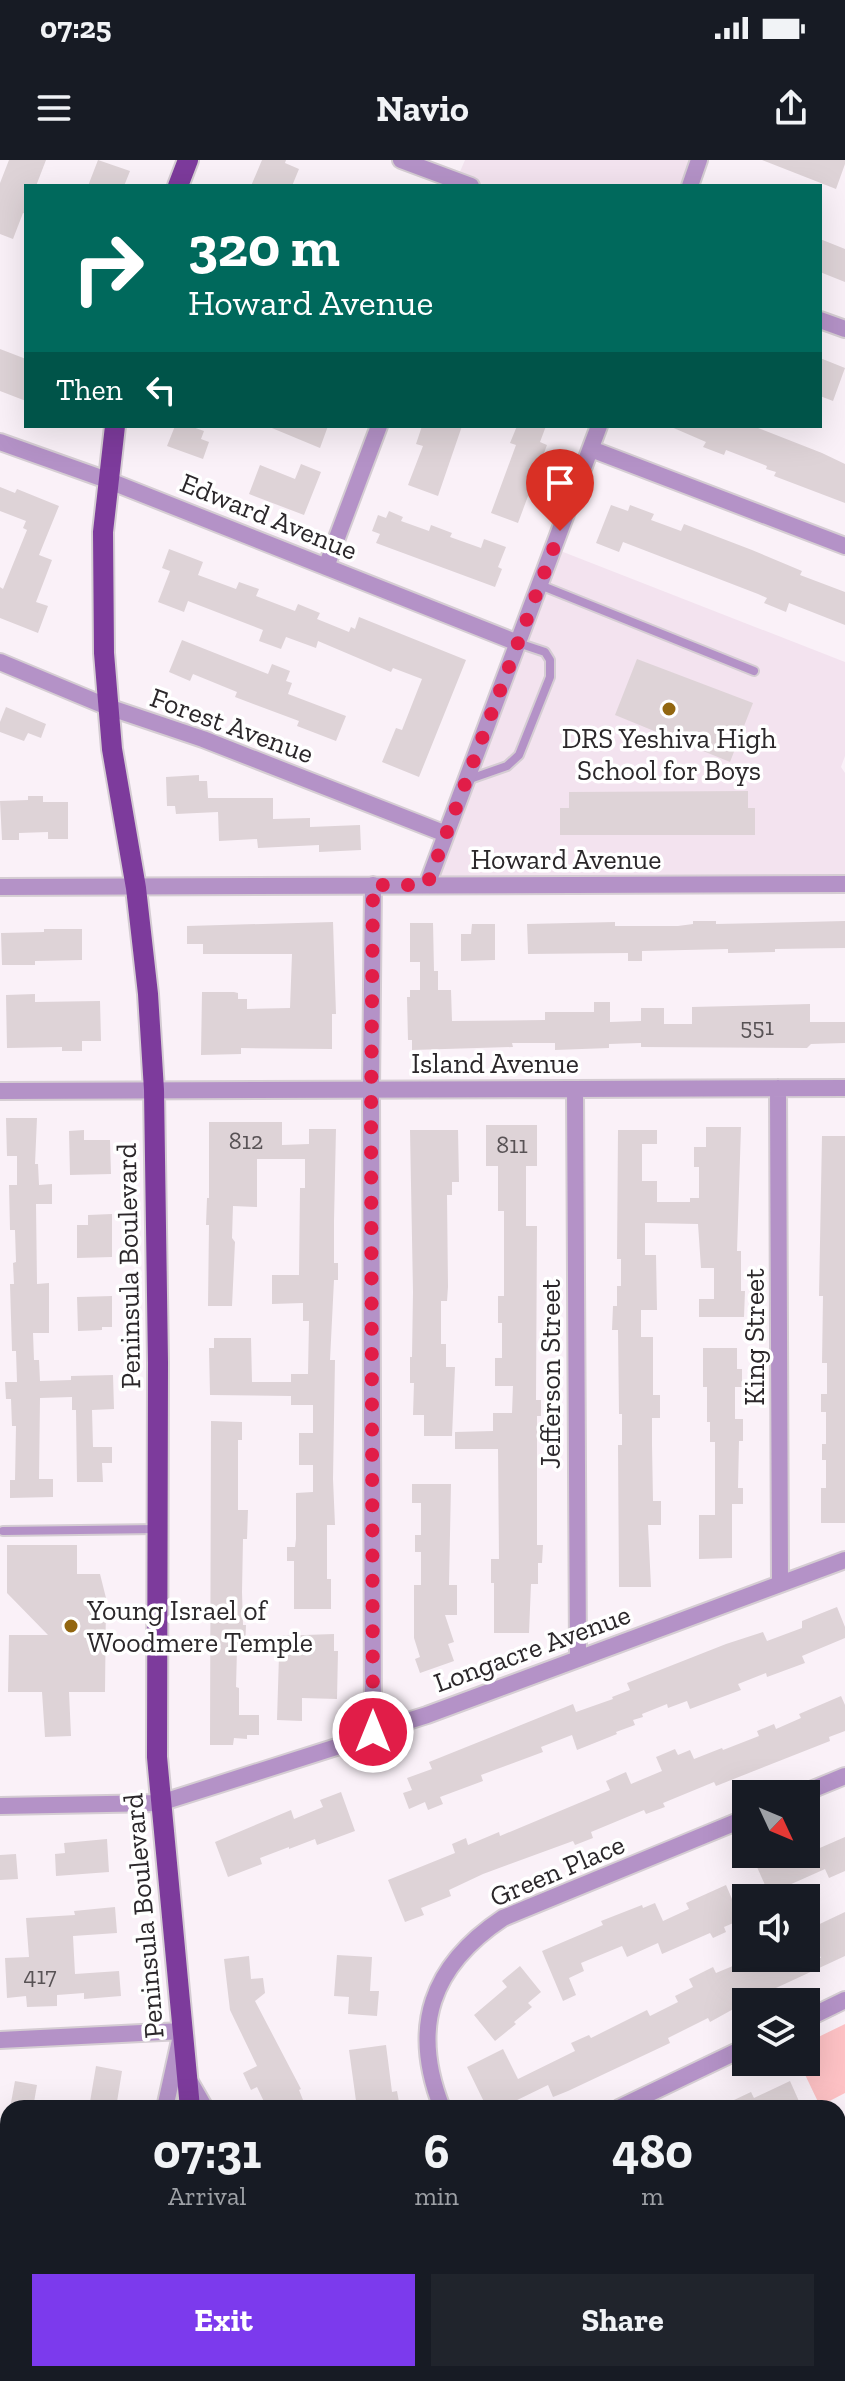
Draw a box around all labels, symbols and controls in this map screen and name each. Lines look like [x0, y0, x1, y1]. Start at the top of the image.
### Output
text: 07:25 [40, 10, 111, 46]
icon: menu [32, 86, 76, 130]
icon: share [769, 86, 813, 130]
text: Navio [376, 87, 469, 130]
text: 320 m [188, 213, 340, 280]
icon: right [56, 216, 160, 320]
text: Howard Avenue [188, 281, 433, 324]
icon: left [139, 368, 183, 412]
text: Then [56, 372, 123, 408]
pin [526, 449, 594, 531]
icon: arrive [538, 461, 582, 505]
street label: Edward Avenue [176, 466, 362, 567]
street label: Forest Avenue [146, 681, 318, 770]
marker: DRS Yeshiva High School for Boys [660, 700, 678, 718]
place label: DRS Yeshiva High School for Boys [562, 722, 777, 787]
street label: Howard Avenue [471, 843, 661, 876]
house number: 551 [740, 1012, 774, 1041]
street label: Island Avenue [411, 1047, 579, 1080]
house number: 812 [229, 1126, 263, 1155]
house number: 811 [496, 1130, 528, 1159]
street label: Peninsula Boulevard [110, 1143, 147, 1389]
street label: King Street [738, 1268, 771, 1406]
street label: Jefferson Street [534, 1278, 567, 1469]
place label: Young Israel of Woodmere Temple [86, 1594, 313, 1659]
street label: Longacre Avenue [429, 1598, 635, 1699]
marker: Young Israel of Woodmere Temple [62, 1617, 80, 1635]
position arrow [331, 1690, 415, 1774]
north arrow [732, 1780, 820, 1868]
map controls [732, 1780, 820, 2076]
street label: Peninsula Boulevard [116, 1792, 171, 2040]
street label: Green Place [485, 1827, 629, 1914]
button: sound [732, 1884, 820, 1972]
house number: 417 [23, 1961, 57, 1990]
button: layers [732, 1988, 820, 2076]
text: 07:31 [153, 2123, 261, 2180]
text: 6 [424, 2123, 450, 2180]
text: 480 [612, 2123, 693, 2180]
text: Arrival [168, 2180, 246, 2212]
text: min [414, 2180, 459, 2212]
text: m [641, 2180, 664, 2212]
button: Exit [32, 2274, 415, 2366]
button: Share [431, 2274, 814, 2366]

